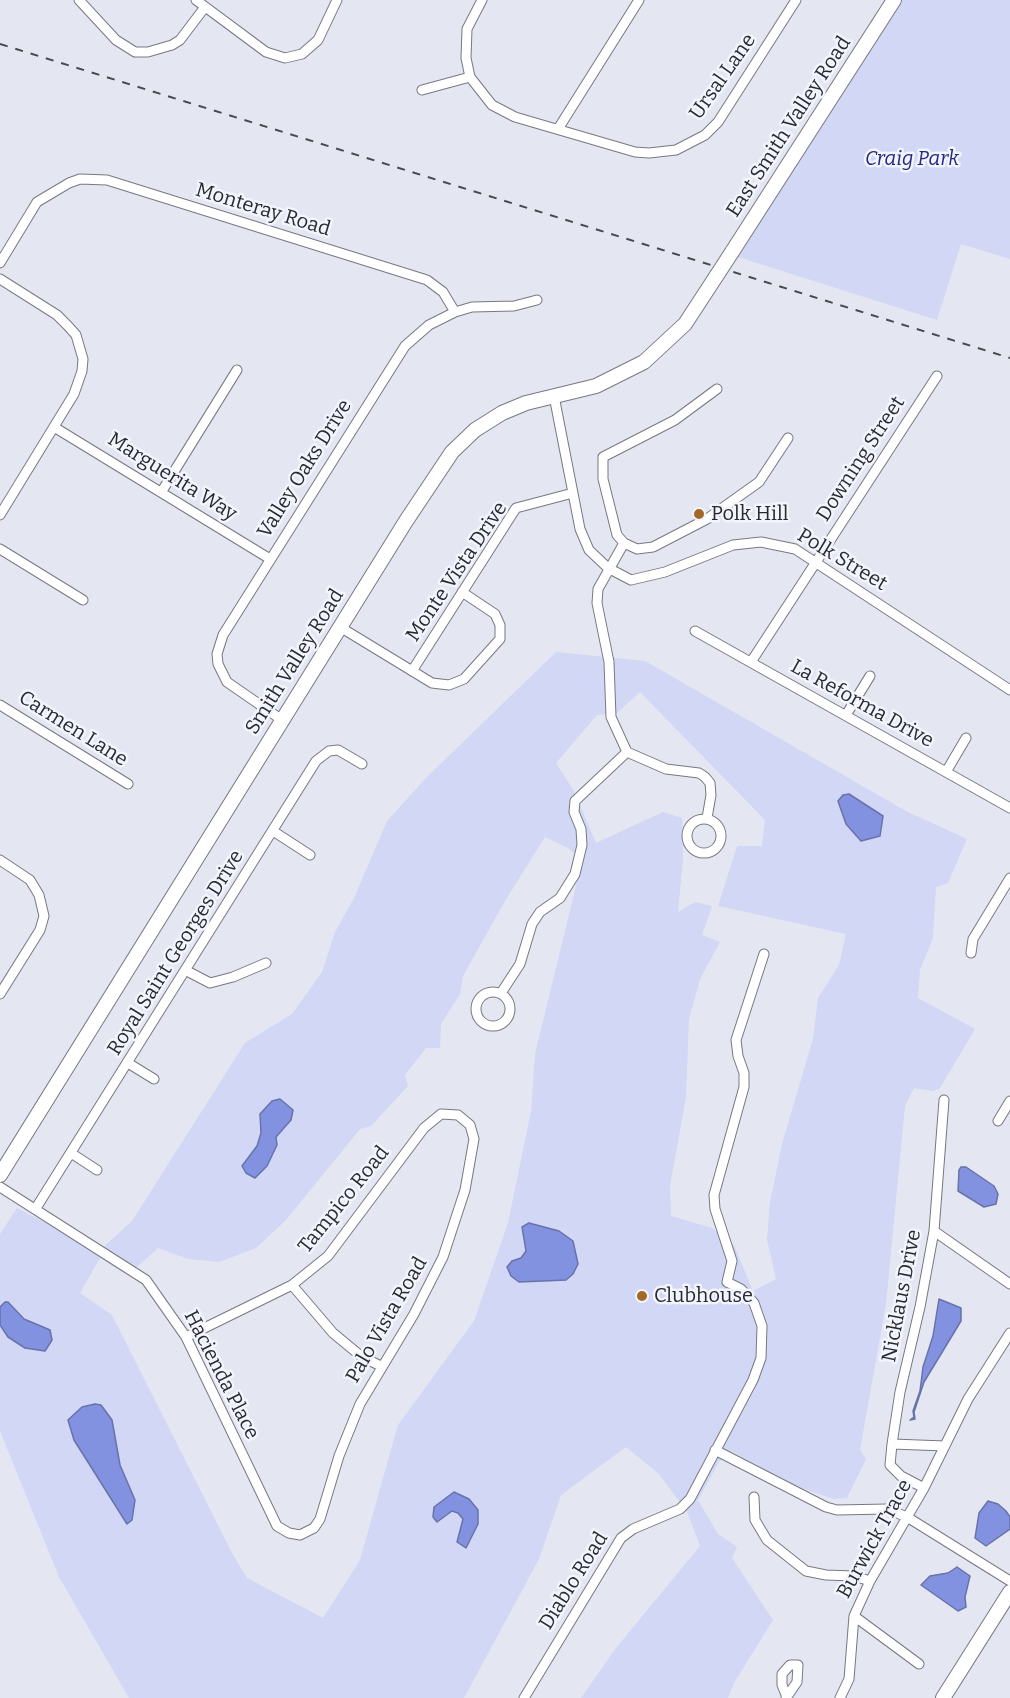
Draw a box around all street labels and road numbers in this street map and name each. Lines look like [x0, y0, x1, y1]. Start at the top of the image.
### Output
street label: Ursal Lane [685, 30, 761, 124]
street label: East Smith Valley Road [722, 32, 856, 222]
street label: Monteray Road [193, 178, 333, 242]
street label: Downing Street [812, 392, 910, 526]
street label: Valley Oaks Drive [253, 395, 357, 543]
street label: Marguerita Way [103, 428, 241, 526]
street label: Monte Vista Drive [401, 498, 513, 646]
street label: Polk Street [793, 524, 891, 596]
street label: Smith Valley Road [241, 585, 349, 739]
street label: La Reforma Drive [786, 655, 938, 753]
street label: Carmen Lane [14, 686, 132, 772]
street label: Royal Saint Georges Drive [103, 846, 249, 1060]
street label: Tampico Road [293, 1142, 395, 1258]
street label: Nicklaus Drive [877, 1228, 927, 1364]
street label: Palo Vista Road [341, 1253, 433, 1387]
street label: Hacienda Place [178, 1306, 264, 1444]
street label: Burwick Trace [832, 1475, 918, 1603]
street label: Diablo Road [535, 1528, 613, 1634]

